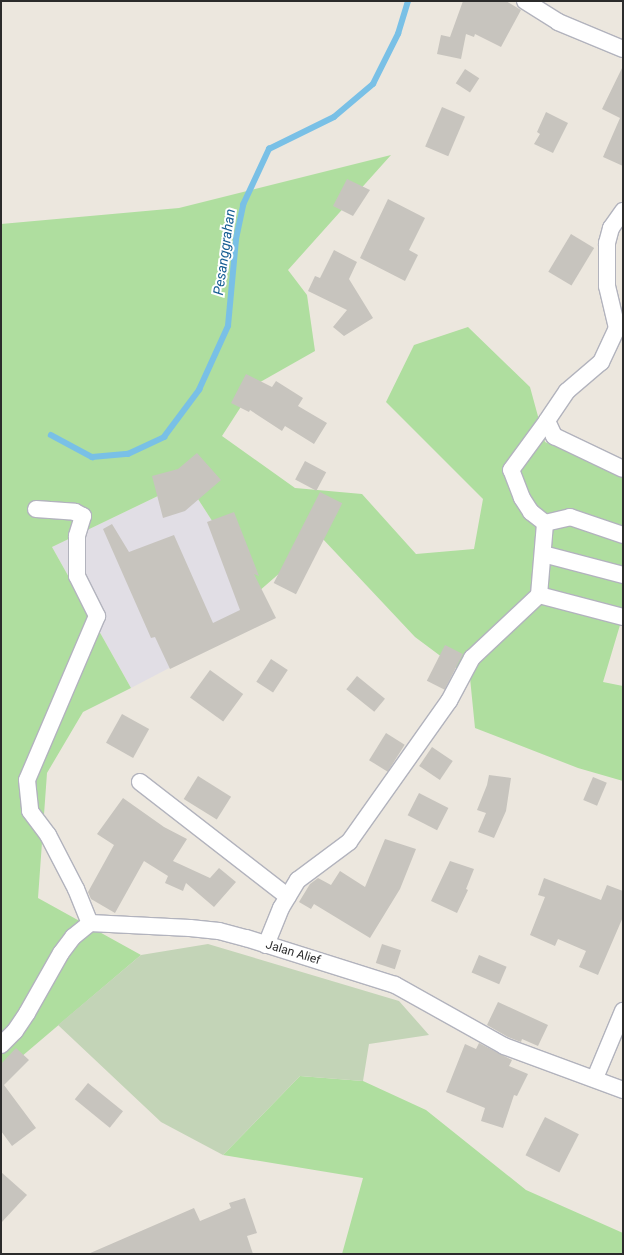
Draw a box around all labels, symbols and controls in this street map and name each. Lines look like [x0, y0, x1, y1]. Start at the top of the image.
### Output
water label: Pesanggrahan [210, 208, 238, 296]
street label: Jalan Alief [264, 938, 322, 968]

